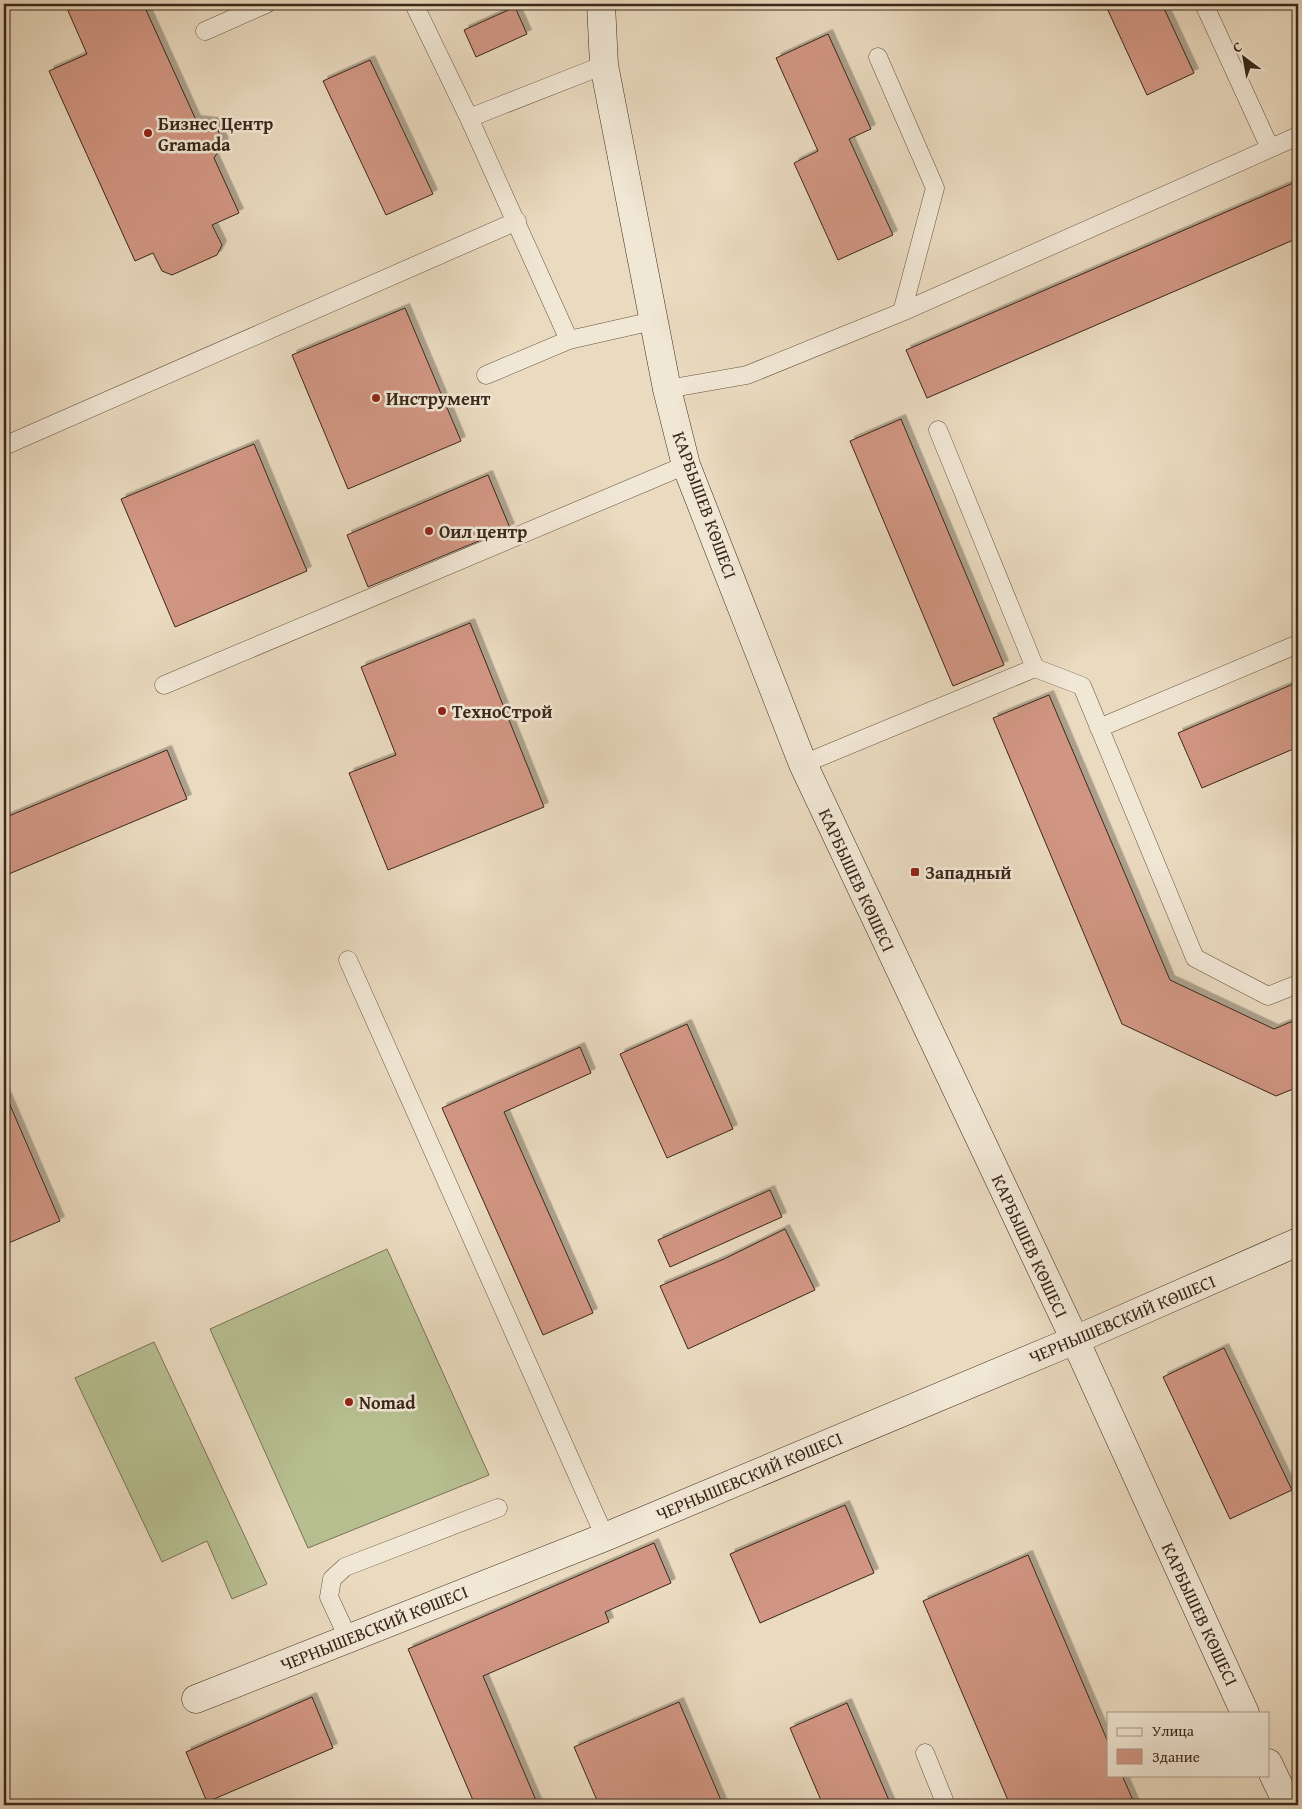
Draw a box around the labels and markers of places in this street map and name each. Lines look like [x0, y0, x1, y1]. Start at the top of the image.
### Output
place label: Бизнес Центр Gramada [158, 110, 273, 158]
marker: Бизнес Центр Gramada [142, 127, 154, 139]
place label: Инструмент [386, 385, 491, 412]
marker: Инструмент [370, 392, 382, 404]
place label: Оил центр [439, 518, 527, 545]
marker: Оил центр [423, 525, 435, 537]
place label: ТехноСтрой [452, 698, 552, 725]
marker: ТехноСтрой [436, 705, 448, 717]
place label: Западный [925, 859, 1012, 886]
marker: Западный [909, 866, 921, 878]
place label: Nomad [359, 1389, 416, 1416]
marker: Nomad [343, 1396, 355, 1408]

